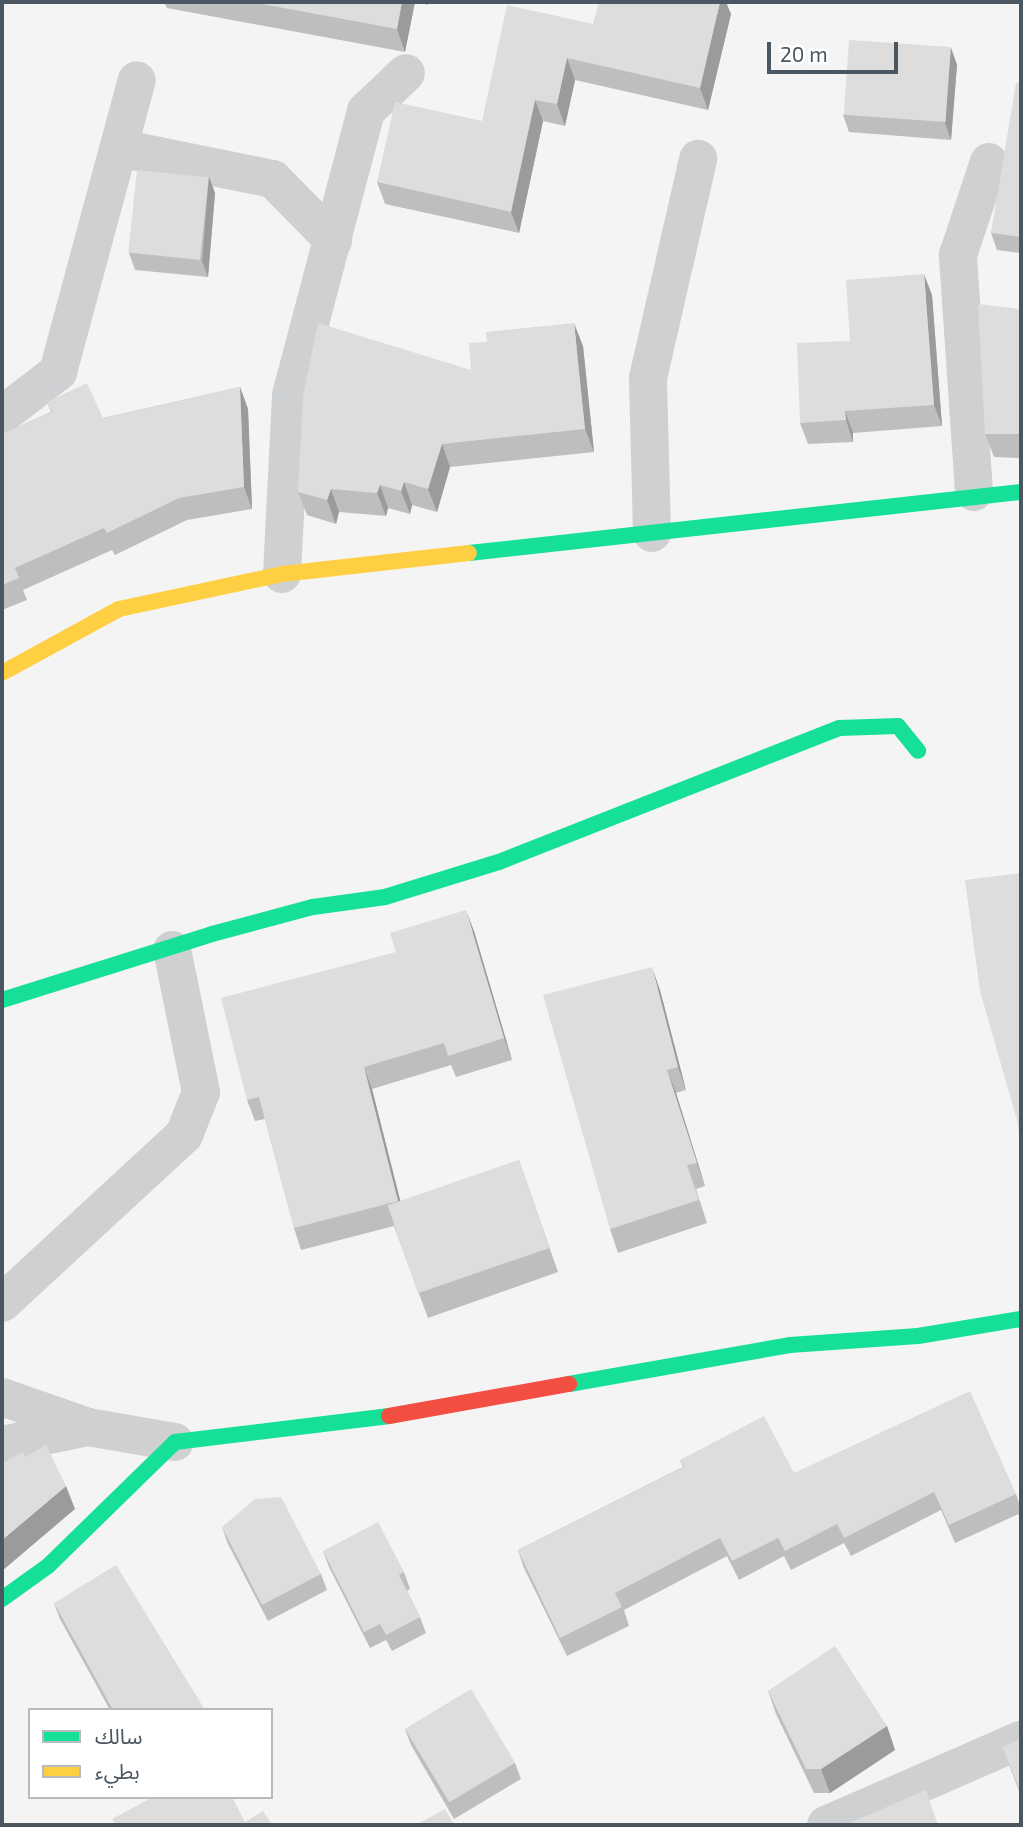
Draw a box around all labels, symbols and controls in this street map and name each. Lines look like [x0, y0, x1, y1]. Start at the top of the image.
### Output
scale bar [771, 28, 902, 72]
text: 20 m [780, 41, 828, 66]
legend [28, 1708, 273, 1799]
text: سالك [95, 1723, 142, 1748]
text: بطيء [95, 1758, 140, 1783]

